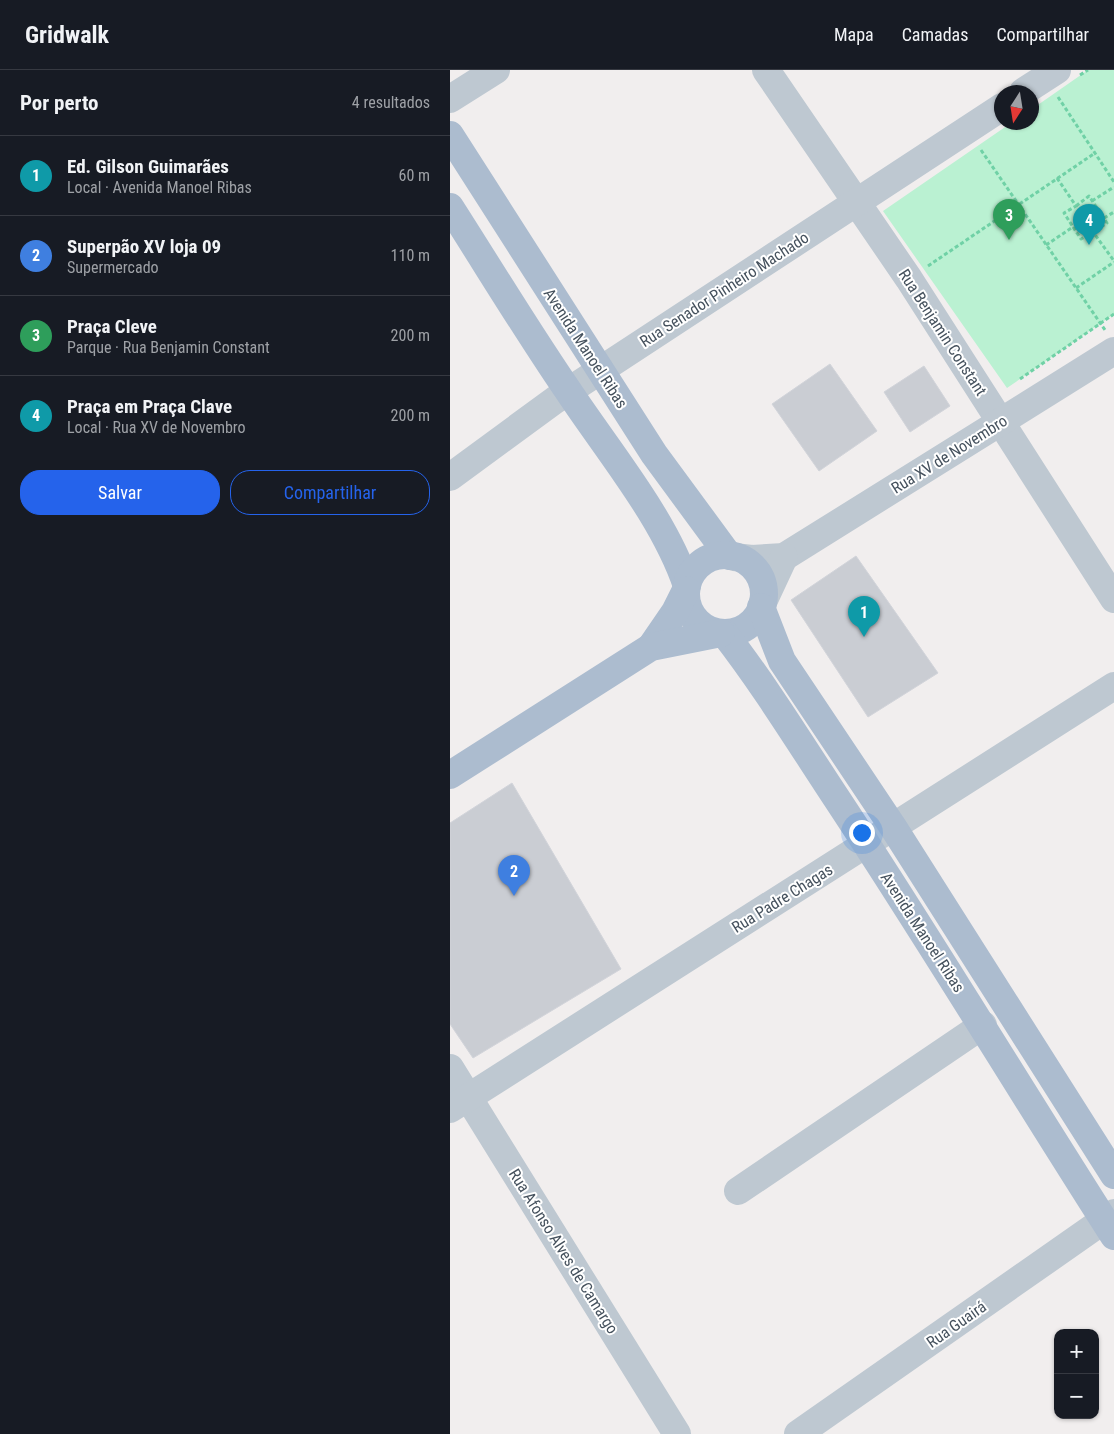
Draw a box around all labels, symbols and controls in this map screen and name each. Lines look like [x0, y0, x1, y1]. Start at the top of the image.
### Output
text: Gridwalk [25, 21, 109, 49]
text: Mapa [834, 24, 874, 45]
text: Camadas [902, 24, 968, 45]
text: Compartilhar [996, 24, 1089, 45]
north arrow [994, 85, 1039, 130]
text: Por perto [20, 91, 99, 115]
text: 4 resultados [352, 93, 430, 112]
text: Ed. Gilson Guimarães [67, 155, 229, 178]
text: 1 [32, 166, 40, 185]
text: 60 m [398, 166, 430, 185]
text: Local · Avenida Manoel Ribas [67, 178, 252, 197]
pin: 3 [993, 199, 1025, 240]
pin: 4 [1073, 204, 1105, 245]
street label: Rua Senador Pinheiro Machado [636, 228, 812, 351]
text: Superpão XV loja 09 [67, 235, 221, 258]
text: 2 [32, 246, 40, 265]
text: 110 m [391, 246, 430, 265]
text: Supermercado [67, 258, 159, 277]
street label: Rua Benjamin Constant [895, 265, 991, 399]
street label: Avenida Manoel Ribas [540, 285, 631, 412]
text: Praça Cleve [67, 315, 157, 338]
text: 3 [32, 326, 40, 345]
text: 200 m [391, 326, 430, 345]
text: Parque · Rua Benjamin Constant [67, 338, 270, 357]
text: Praça em Praça Clave [67, 395, 232, 418]
text: 4 [32, 406, 40, 425]
text: 200 m [391, 406, 430, 425]
street label: Rua XV de Novembro [888, 411, 1011, 498]
text: Local · Rua XV de Novembro [67, 418, 246, 437]
button: Salvar [20, 470, 220, 515]
button: Compartilhar [230, 470, 430, 515]
pin: 1 [848, 596, 880, 637]
your location [849, 820, 875, 846]
pin: 2 [498, 855, 530, 896]
street label: Rua Padre Chagas [728, 860, 836, 937]
street label: Avenida Manoel Ribas [877, 869, 968, 996]
street label: Rua Afonso Alves de Camargo [505, 1165, 622, 1337]
street label: Rua Guairá [923, 1297, 990, 1352]
map controls [1054, 1329, 1099, 1419]
button: + [1054, 1329, 1099, 1374]
button: − [1054, 1374, 1099, 1419]

